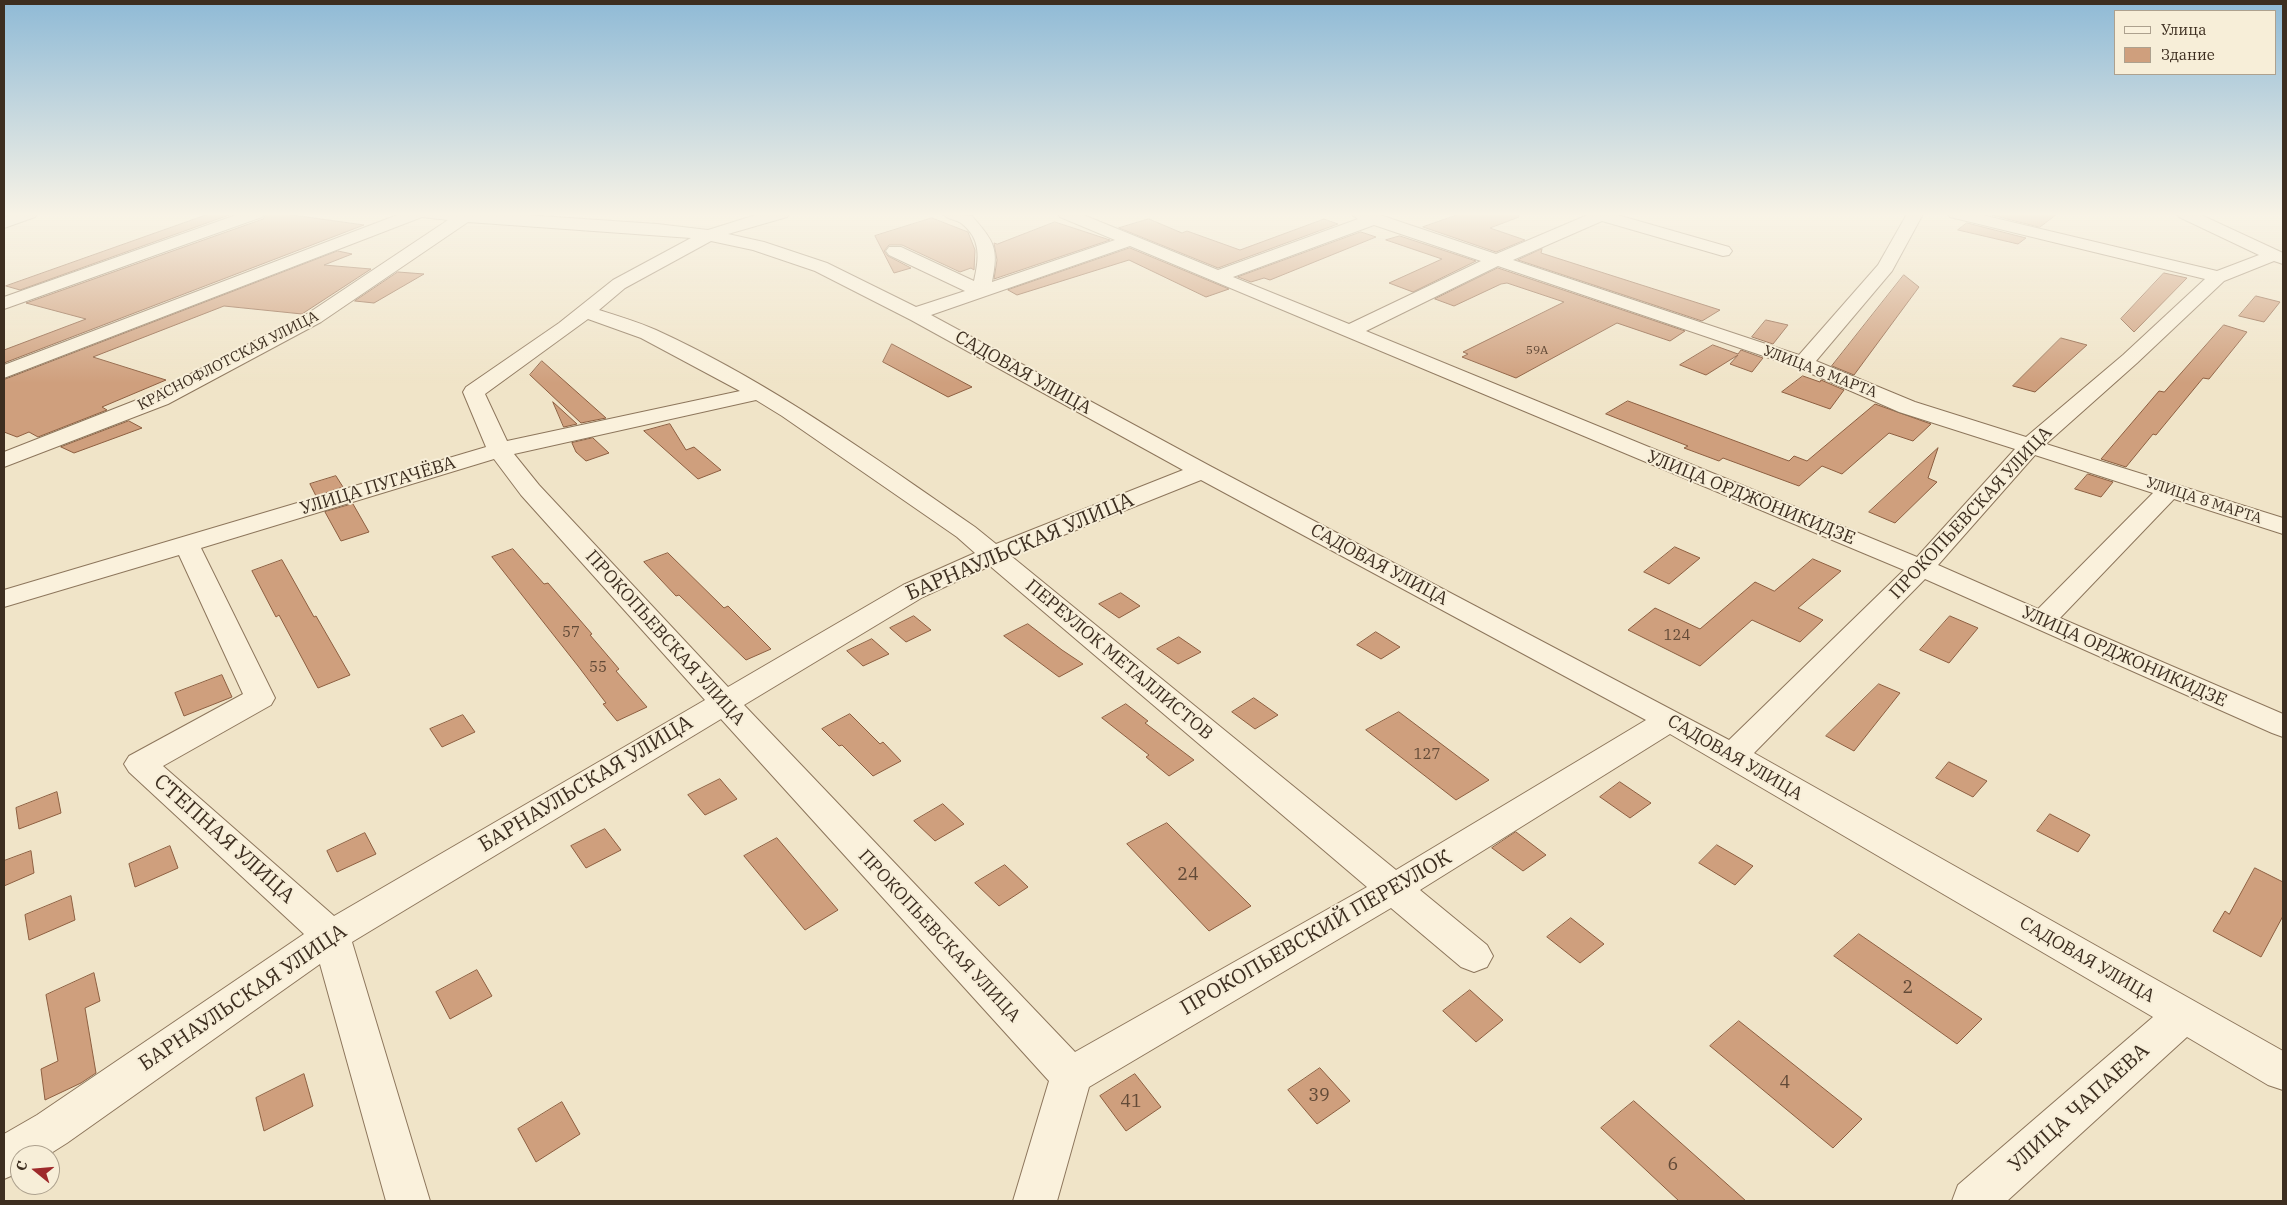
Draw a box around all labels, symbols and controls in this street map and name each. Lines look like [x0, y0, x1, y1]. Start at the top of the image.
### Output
legend [2114, 10, 2277, 75]
text: Улица [2161, 20, 2206, 39]
text: Здание [2161, 45, 2215, 64]
street label: КРАСНОФЛОТСКАЯ УЛИЦА [135, 307, 321, 415]
street label: САДОВАЯ УЛИЦА [951, 327, 1095, 419]
street label: УЛИЦА 8 МАРТА [1760, 342, 1880, 402]
house number: 59А [1526, 344, 1548, 358]
street label: ПРОКОПЬЕВСКАЯ УЛИЦА [1885, 422, 2057, 604]
street label: УЛИЦА ОРДЖОНИКИДЗЕ [1644, 446, 1858, 550]
street label: УЛИЦА ПУГАЧЁВА [298, 452, 458, 520]
street label: УЛИЦА 8 МАРТА [2144, 474, 2264, 528]
street label: БАРНАУЛЬСКАЯ УЛИЦА [902, 488, 1138, 606]
street label: САДОВАЯ УЛИЦА [1307, 520, 1451, 610]
street label: ПРОКОПЬЕВСКАЯ УЛИЦА [581, 546, 749, 730]
street label: ПЕРЕУЛОК МЕТАЛЛИСТОВ [1021, 575, 1217, 745]
street label: УЛИЦА ОРДЖОНИКИДЗЕ [2018, 602, 2230, 712]
house number: 57 [562, 624, 580, 642]
house number: 124 [1664, 627, 1690, 645]
house number: 55 [589, 659, 607, 677]
street label: БАРНАУЛЬСКАЯ УЛИЦА [475, 710, 697, 858]
street label: САДОВАЯ УЛИЦА [1663, 710, 1807, 806]
house number: 127 [1414, 746, 1440, 764]
street label: СТЕПНАЯ УЛИЦА [148, 769, 300, 909]
street label: ПРОКОПЬЕВСКАЯ УЛИЦА [853, 845, 1025, 1027]
street label: ПРОКОПЬЕВСКИЙ ПЕРЕУЛОК [1176, 845, 1456, 1021]
house number: 24 [1177, 864, 1199, 886]
street label: САДОВАЯ УЛИЦА [2015, 912, 2159, 1008]
street label: БАРНАУЛЬСКАЯ УЛИЦА [134, 919, 352, 1077]
house number: 2 [1903, 977, 1913, 999]
street label: УЛИЦА ЧАПАЕВА [2004, 1038, 2154, 1178]
house number: 4 [1780, 1072, 1790, 1094]
house number: 39 [1308, 1085, 1330, 1107]
house number: 41 [1120, 1091, 1142, 1113]
north arrow [10, 1145, 60, 1195]
house number: 6 [1668, 1154, 1678, 1176]
text: С [12, 1159, 32, 1173]

